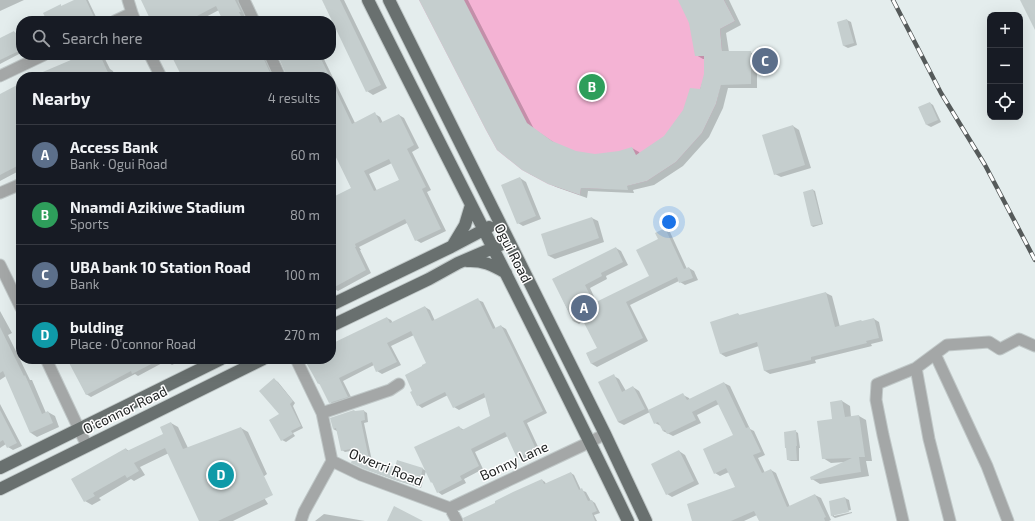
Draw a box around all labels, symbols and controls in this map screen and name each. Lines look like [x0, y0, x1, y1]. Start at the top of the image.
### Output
map controls [987, 12, 1023, 120]
button: + [987, 12, 1023, 48]
search box [16, 16, 336, 60]
icon: search [30, 27, 52, 49]
text: Search here [62, 29, 143, 47]
pin: C [752, 46, 778, 76]
button: − [987, 48, 1023, 84]
pin: B [579, 72, 605, 102]
button: locate [987, 84, 1023, 120]
text: Nearby [32, 88, 90, 108]
text: 4 results [268, 90, 320, 106]
text: Access Bank [70, 138, 158, 156]
text: A [41, 147, 49, 163]
text: 60 m [290, 147, 320, 163]
text: Bank · Ogui Road [70, 156, 168, 172]
text: Nnamdi Azikiwe Stadium [70, 198, 245, 216]
text: B [41, 207, 49, 223]
text: 80 m [290, 207, 320, 223]
your location [659, 212, 679, 232]
text: Sports [70, 216, 109, 232]
street label: Ogui Road [491, 220, 536, 285]
text: UBA bank 10 Station Road [70, 258, 251, 276]
text: C [41, 267, 49, 283]
text: 100 m [285, 267, 320, 283]
text: Bank [70, 276, 99, 292]
pin: A [571, 293, 597, 323]
text: bulding [70, 318, 124, 336]
text: D [41, 327, 49, 343]
text: 270 m [284, 327, 320, 343]
text: Place · O'connor Road [70, 336, 196, 352]
street label: O'connor Road [80, 382, 170, 437]
street label: Bonny Lane [477, 437, 551, 484]
street label: Owerri Road [347, 444, 426, 489]
pin: D [208, 460, 234, 490]

